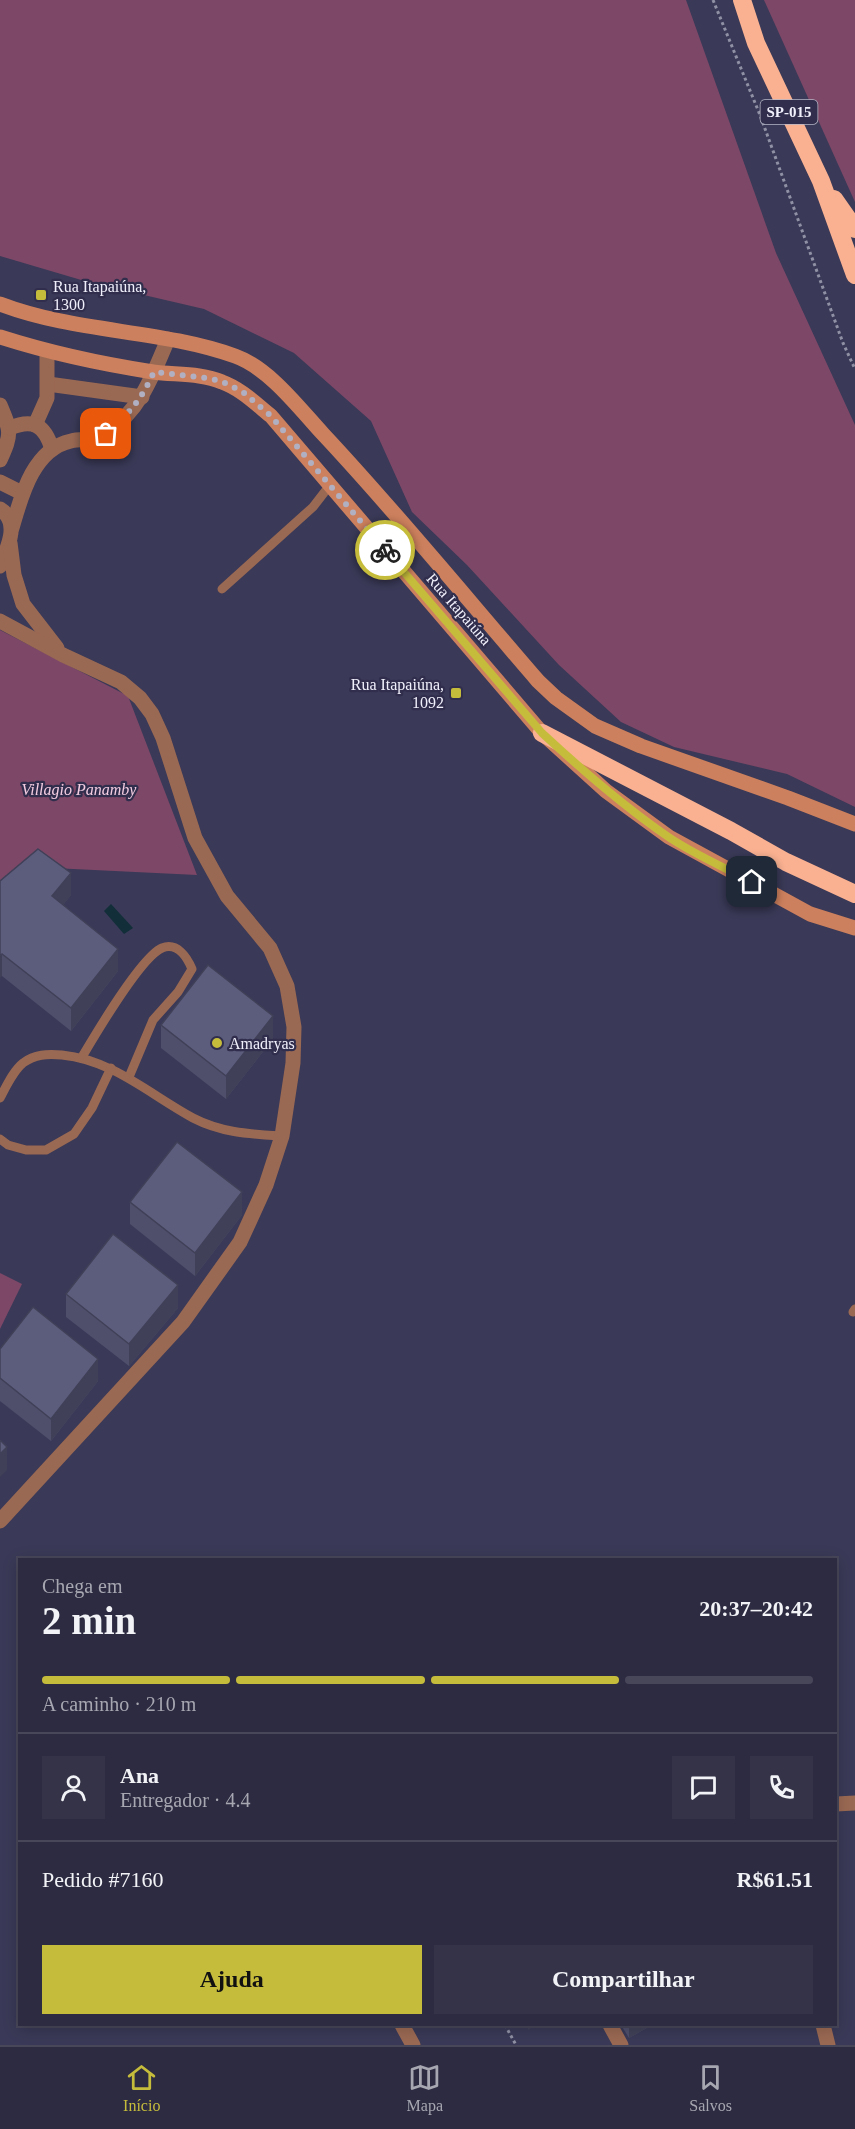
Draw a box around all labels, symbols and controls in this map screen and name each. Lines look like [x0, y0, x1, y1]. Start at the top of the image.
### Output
road number: SP-015 [760, 100, 818, 124]
place label: Rua Itapaiúna, 1300 [53, 278, 146, 313]
marker: Rua Itapaiúna, 1300 [34, 288, 48, 302]
pin [80, 408, 131, 459]
icon: bag [89, 417, 122, 450]
courier [355, 520, 415, 580]
icon: bike [369, 534, 402, 567]
street label: Rua Itapaiúna [423, 570, 495, 649]
place label: Rua Itapaiúna, 1092 [351, 676, 444, 711]
marker: Rua Itapaiúna, 1092 [449, 686, 463, 700]
park label: Villagio Panamby [22, 781, 137, 799]
pin [726, 856, 777, 907]
icon: home [735, 865, 768, 898]
place label: Amadryas [229, 1035, 295, 1053]
marker: Amadryas [210, 1036, 224, 1050]
text: Chega em [42, 1575, 123, 1597]
text: 20:37–20:42 [699, 1596, 813, 1621]
text: 2 min [42, 1599, 136, 1642]
text: A caminho · 210 m [42, 1693, 196, 1715]
button: person [42, 1756, 105, 1819]
button: chat [672, 1756, 735, 1819]
button: phone [750, 1756, 813, 1819]
text: Ana [120, 1763, 159, 1788]
text: Entregador · 4.4 [120, 1789, 251, 1811]
text: Pedido #7160 [42, 1867, 164, 1892]
text: R$61.51 [737, 1867, 813, 1892]
button: Ajuda [42, 1945, 422, 2014]
button: Compartilhar [434, 1945, 813, 2014]
tab: Início [123, 2061, 160, 2115]
tab: Mapa [407, 2061, 443, 2115]
tab: Salvos [689, 2061, 732, 2115]

